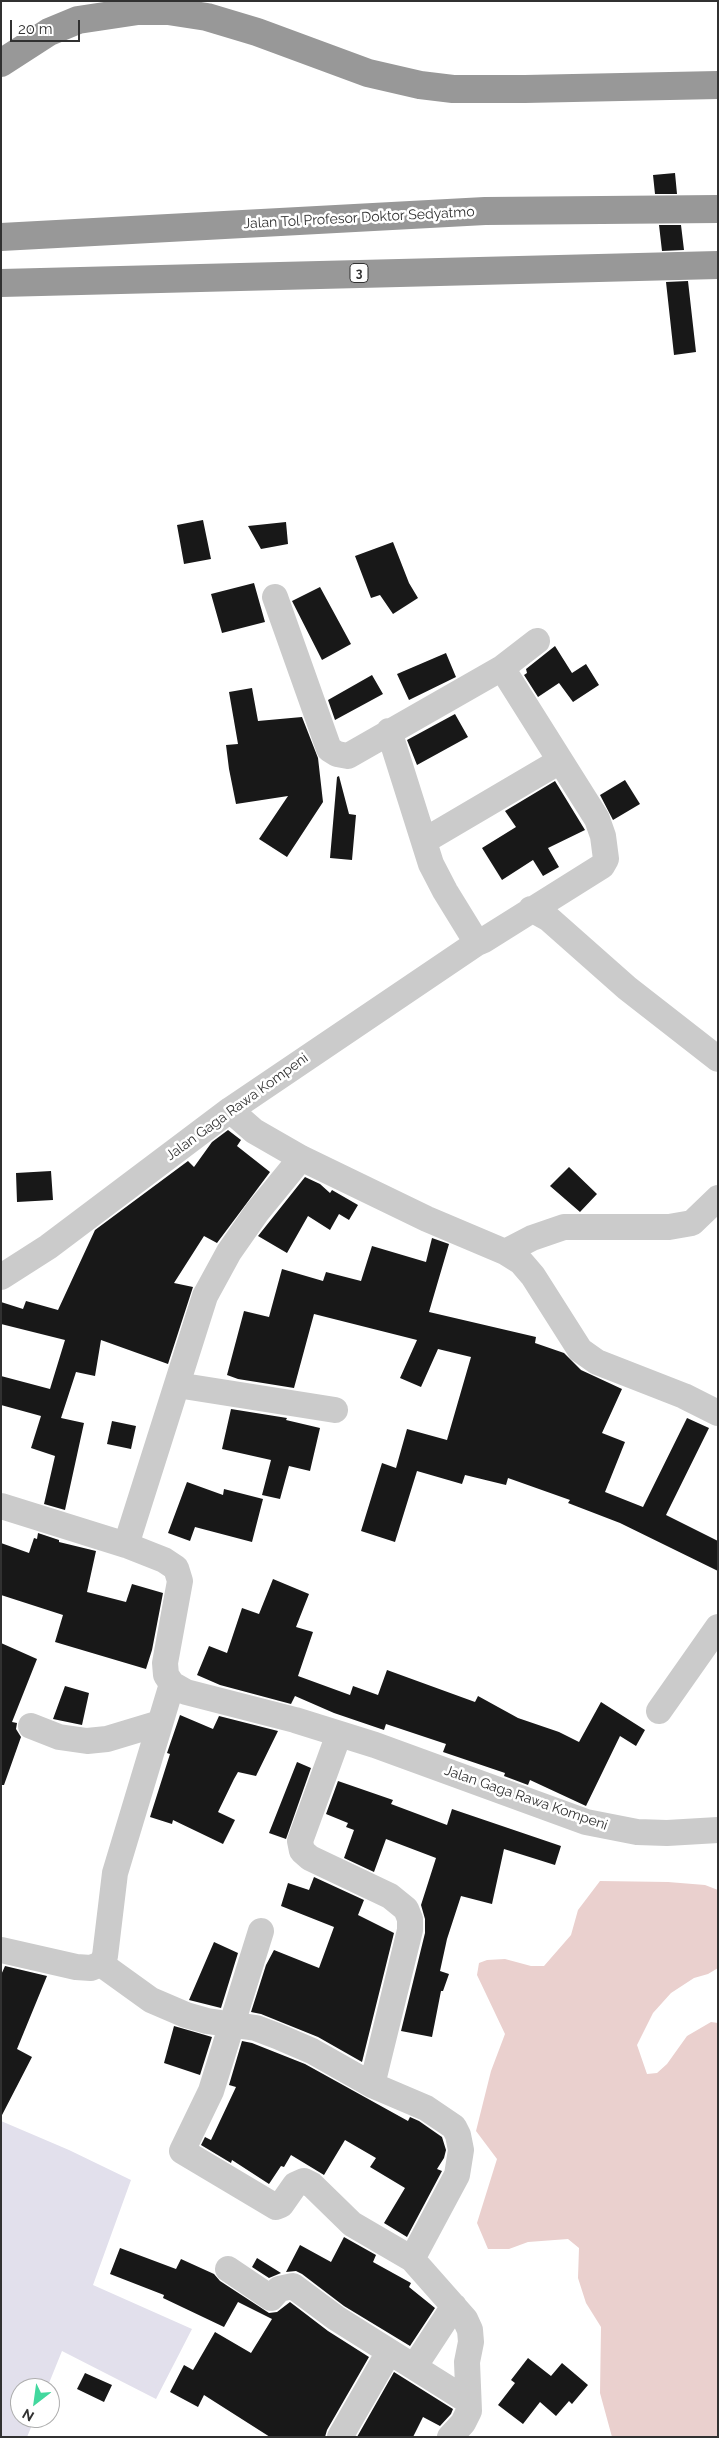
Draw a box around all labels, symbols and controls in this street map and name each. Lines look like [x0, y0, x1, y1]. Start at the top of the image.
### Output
scale bar [12, 10, 82, 42]
text: 20 m [18, 20, 53, 38]
street label: Jalan Tol Profesor Doktor Sedyatmo [243, 204, 475, 232]
road number: 3 [350, 264, 368, 282]
street label: Jalan Gaga Rawa Kompeni [163, 1050, 311, 1164]
street label: Jalan Gaga Rawa Kompeni [442, 1762, 610, 1834]
north arrow [10, 2378, 60, 2428]
text: N [19, 2406, 37, 2425]

